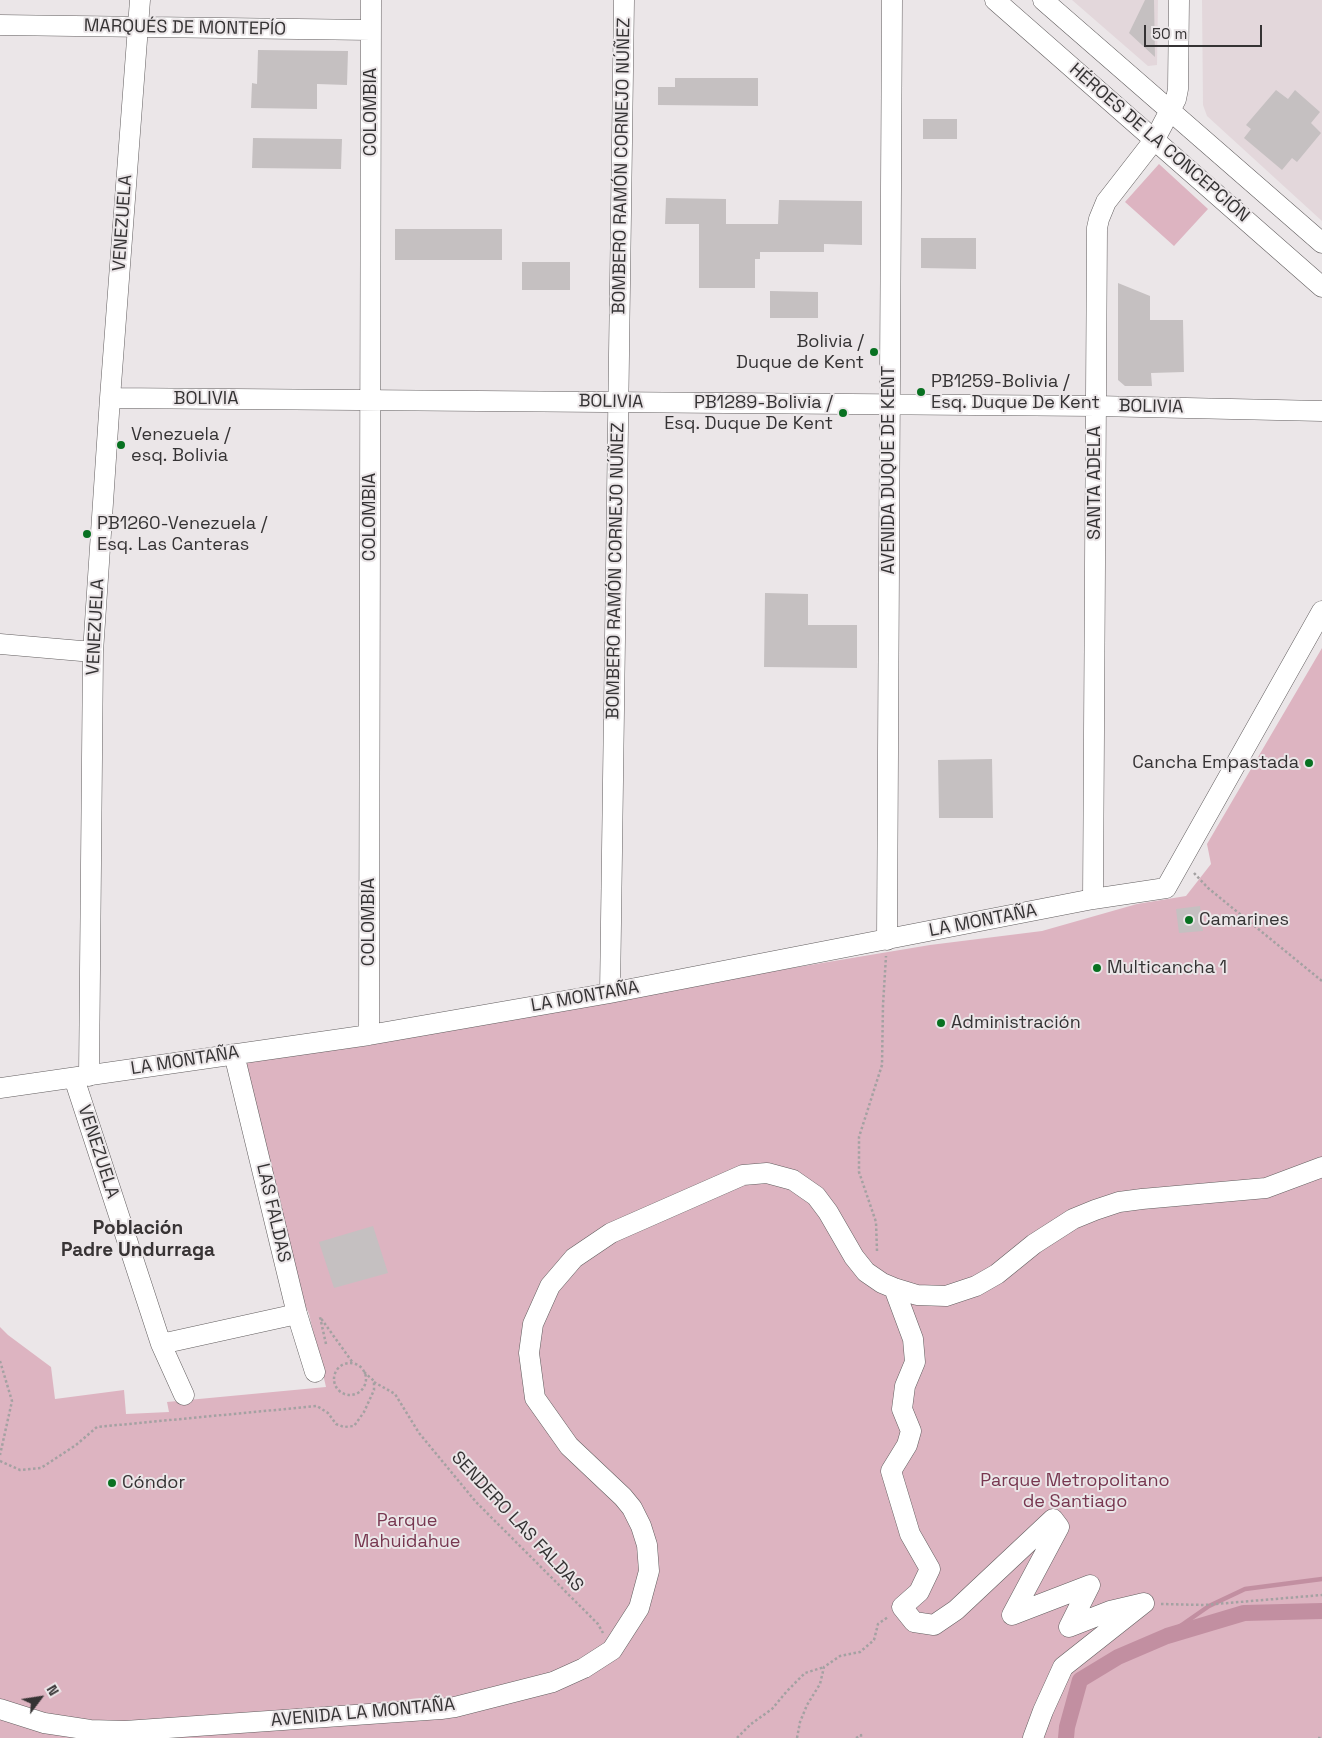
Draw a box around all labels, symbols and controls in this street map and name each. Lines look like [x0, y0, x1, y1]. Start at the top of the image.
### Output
street label: MARQUÉS DE MONTEPÍO [84, 15, 286, 41]
scale bar [1147, 15, 1264, 47]
street label: BOMBERO RAMÓN CORNEJO NÚÑEZ [609, 17, 635, 315]
text: 50 m [1152, 24, 1187, 43]
street label: HÉROES DE LA CONCEPCIÓN [1065, 59, 1253, 227]
street label: COLOMBIA [360, 68, 382, 156]
street label: VENEZUELA [109, 174, 137, 272]
place label: Bolivia / Duque de Kent [736, 331, 864, 374]
marker: Bolivia / Duque de Kent [868, 346, 880, 358]
street label: AVENIDA DUQUE DE KENT [878, 366, 900, 574]
place label: PB1259-Bolivia / Esq. Duque De Kent [931, 371, 1100, 414]
marker: PB1259-Bolivia / Esq. Duque De Kent [915, 386, 927, 398]
street label: BOLIVIA [173, 388, 239, 410]
street label: BOLIVIA [578, 391, 644, 413]
place label: PB1289-Bolivia / Esq. Duque De Kent [664, 392, 833, 434]
street label: BOLIVIA [1118, 396, 1184, 418]
marker: PB1289-Bolivia / Esq. Duque De Kent [837, 407, 849, 419]
street label: BOMBERO RAMÓN CORNEJO NÚÑEZ [603, 422, 629, 720]
place label: Venezuela / esq. Bolivia [131, 424, 231, 466]
street label: SANTA ADELA [1084, 426, 1106, 540]
marker: Venezuela / esq. Bolivia [115, 439, 127, 451]
street label: COLOMBIA [359, 473, 381, 561]
place label: PB1260-Venezuela / Esq. Las Canteras [97, 513, 267, 556]
marker: PB1260-Venezuela / Esq. Las Canteras [81, 528, 93, 540]
street label: VENEZUELA [83, 578, 109, 676]
place label: Cancha Empastada [1132, 752, 1299, 774]
marker: Cancha Empastada [1303, 757, 1315, 769]
street label: COLOMBIA [358, 878, 380, 966]
street label: LA MONTAÑA [927, 900, 1039, 942]
place label: Camarines [1199, 909, 1289, 931]
marker: Camarines [1183, 914, 1195, 926]
place label: Multicancha 1 [1107, 957, 1227, 979]
marker: Multicancha 1 [1091, 962, 1103, 974]
street label: LA MONTAÑA [529, 977, 641, 1017]
place label: Administración [951, 1012, 1081, 1034]
marker: Administración [935, 1017, 947, 1029]
street label: LA MONTAÑA [129, 1042, 241, 1080]
street label: VENEZUELA [73, 1103, 123, 1201]
street label: LAS FALDAS [251, 1161, 295, 1265]
district label: Población Padre Undurraga [61, 1218, 215, 1262]
street label: SENDERO LAS FALDAS [446, 1447, 588, 1597]
park label: Parque Metropolitano de Santiago [980, 1470, 1170, 1512]
place label: Cóndor [122, 1472, 185, 1494]
marker: Cóndor [106, 1477, 118, 1489]
park label: Parque Mahuidahue [354, 1510, 460, 1552]
north arrow [15, 1673, 65, 1723]
text: N [43, 1682, 63, 1699]
street label: AVENIDA LA MONTAÑA [270, 1694, 456, 1732]

